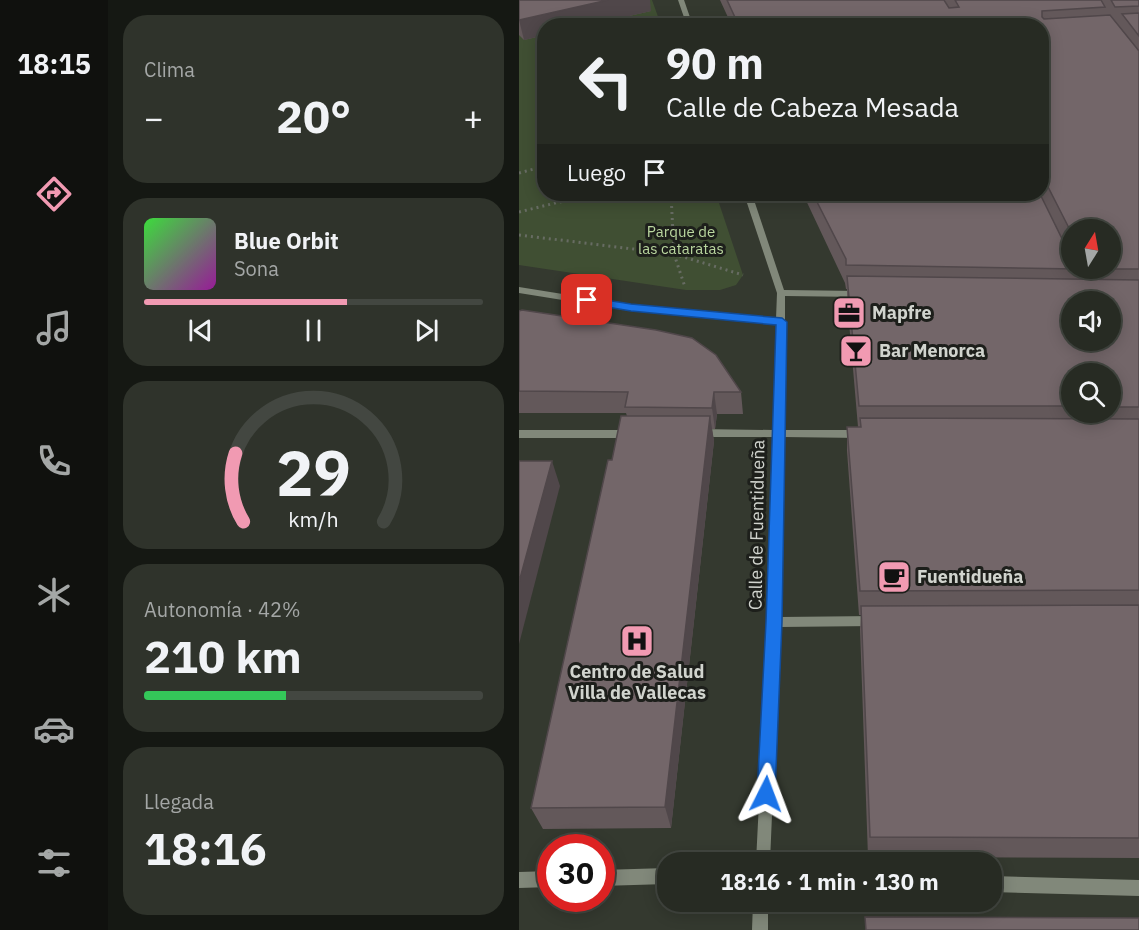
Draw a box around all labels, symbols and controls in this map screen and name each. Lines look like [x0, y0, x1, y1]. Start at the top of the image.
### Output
text: 90 m [666, 36, 764, 91]
icon: left [567, 42, 645, 120]
text: 18:15 [17, 46, 91, 81]
text: Clima [144, 56, 195, 83]
text: 20° [276, 87, 351, 145]
text: Calle de Cabeza Mesada [666, 89, 959, 124]
text: − [144, 96, 164, 139]
text: + [463, 96, 483, 139]
icon: arrive [638, 156, 671, 189]
text: Luego [567, 158, 626, 187]
icon: directions [33, 173, 75, 215]
north arrow [1061, 219, 1121, 279]
map controls [1061, 219, 1121, 423]
park label: Parque de las cataratas [638, 222, 724, 258]
text: Blue Orbit [234, 226, 339, 255]
text: Sona [234, 255, 279, 282]
pin [561, 274, 612, 325]
icon: arrive [570, 283, 603, 316]
button: sound [1061, 291, 1121, 351]
office icon: Mapfre [831, 295, 867, 331]
place label: Mapfre [872, 301, 932, 324]
icon: music [33, 307, 75, 349]
icon: previous [184, 314, 217, 347]
icon: pause [297, 314, 330, 347]
icon: next [410, 314, 443, 347]
bar icon: Bar Menorca [838, 333, 874, 369]
place label: Bar Menorca [879, 339, 985, 362]
button: search [1061, 363, 1121, 423]
text: 29 [276, 432, 351, 513]
street label: Calle de Fuentidueña [744, 439, 769, 610]
icon: phone [33, 440, 75, 482]
text: km/h [288, 505, 339, 533]
cafe icon: Fuentidueña [876, 559, 912, 595]
place label: Fuentidueña [917, 565, 1023, 588]
icon: climate [33, 574, 75, 616]
text: Autonomía · 42% [144, 596, 301, 623]
hospital icon: Centro de Salud Villa de Vallecas [619, 623, 655, 659]
text: 210 km [144, 627, 302, 685]
place label: Centro de Salud Villa de Vallecas [568, 660, 706, 704]
icon: car [33, 708, 75, 750]
position arrow [734, 762, 798, 826]
text: Llegada [144, 788, 214, 815]
text: 18:16 [144, 819, 267, 877]
speed limit sign: 30 [537, 834, 615, 912]
icon: filters [33, 842, 75, 884]
text: 18:16 · 1 min · 130 m [720, 867, 939, 896]

